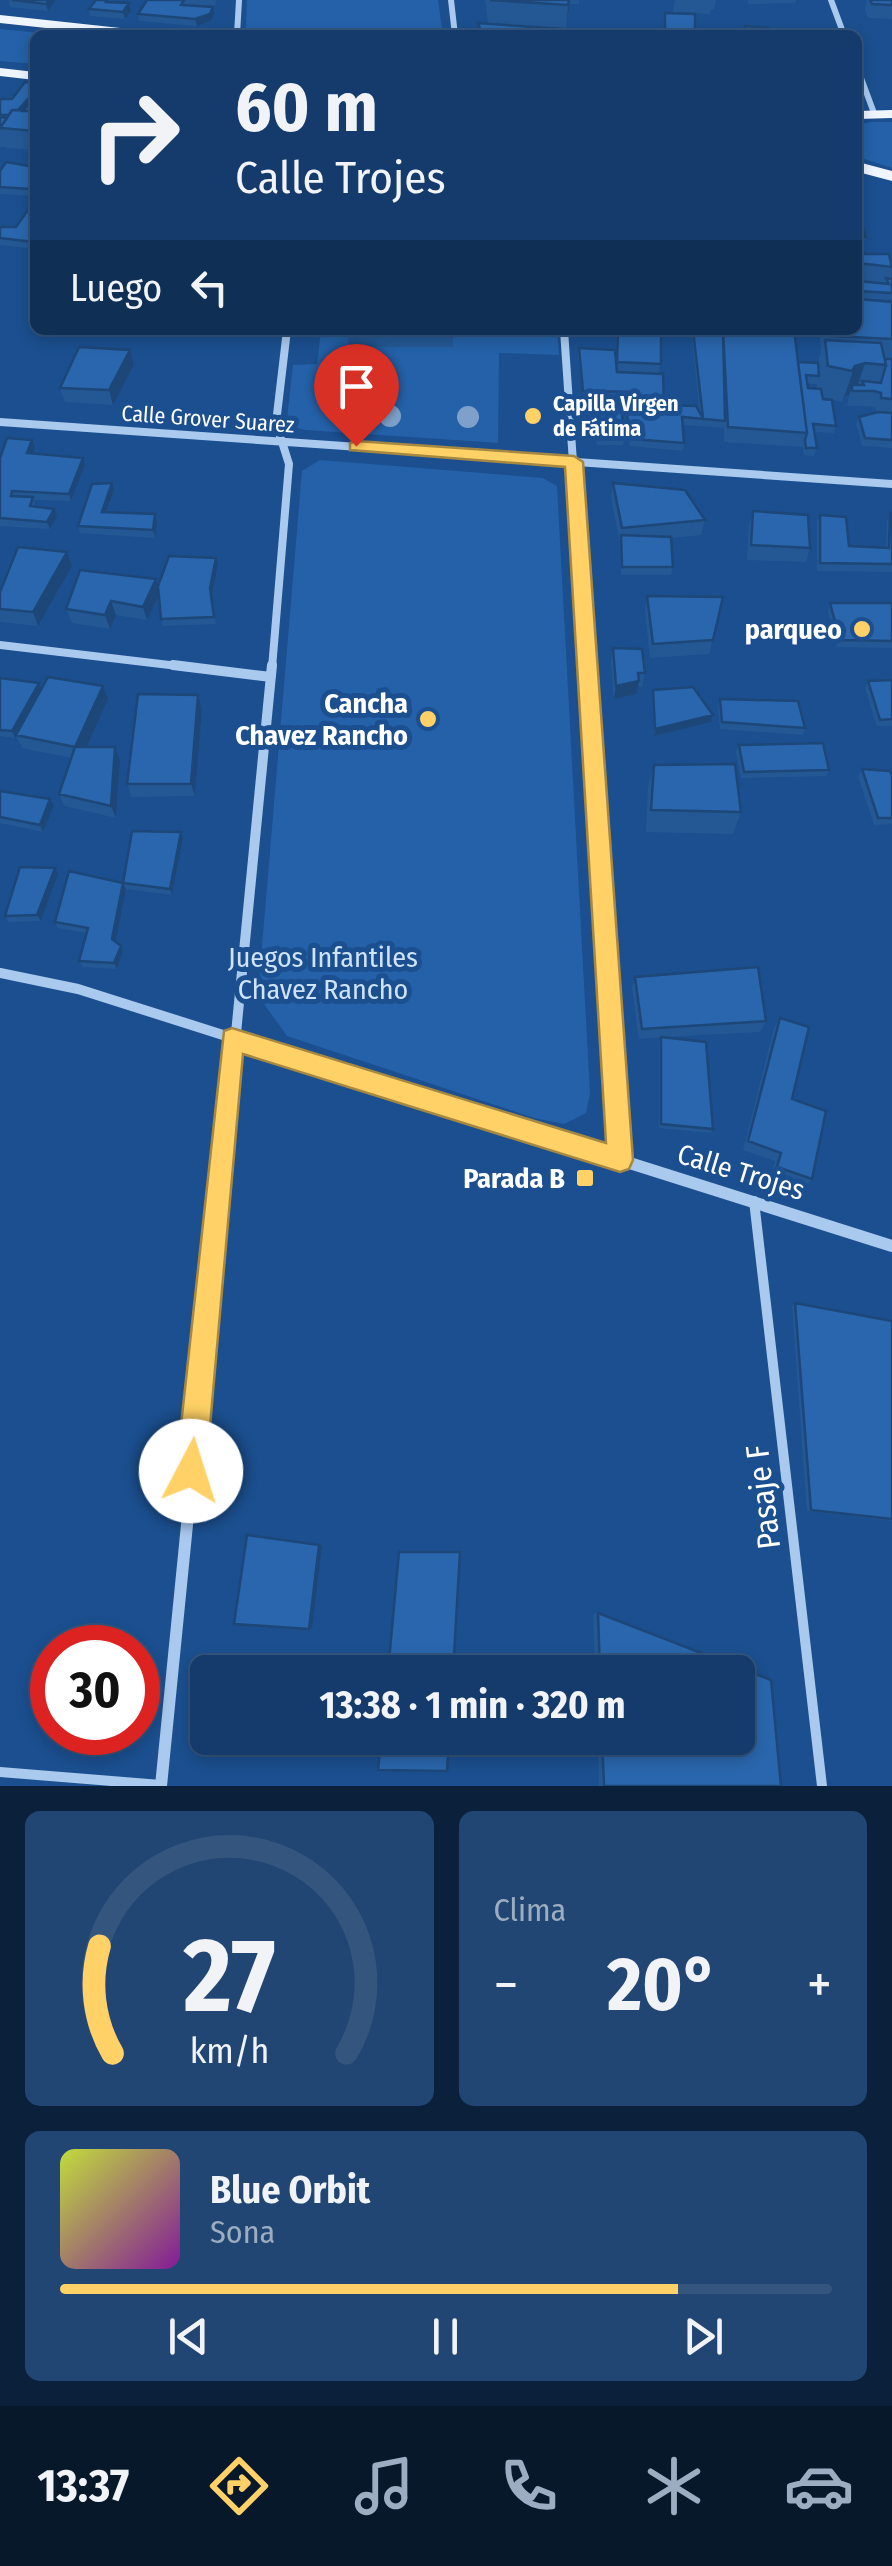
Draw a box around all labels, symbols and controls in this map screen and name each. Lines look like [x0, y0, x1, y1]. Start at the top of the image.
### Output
text: 60 m [235, 66, 378, 150]
icon: right [70, 70, 200, 200]
text: Calle Trojes [235, 151, 446, 205]
icon: left [182, 260, 237, 315]
text: Luego [70, 265, 162, 311]
pin [314, 344, 399, 447]
icon: arrive [329, 359, 384, 414]
place label: Capilla Virgen de Fátima [553, 390, 679, 442]
street label: Calle Grover Suarez [121, 399, 296, 439]
marker: Capilla Virgen de Fátima [522, 405, 544, 427]
place label: parqueo [745, 613, 842, 646]
marker: parqueo [851, 618, 873, 640]
place label: Cancha Chavez Rancho [235, 687, 408, 752]
marker: Cancha Chavez Rancho [417, 708, 439, 730]
park label: Juegos Infantiles Chavez Rancho [228, 941, 418, 1006]
street label: Calle Trojes [673, 1137, 809, 1207]
place label: Parada B [463, 1162, 565, 1195]
marker: Parada B [574, 1167, 596, 1189]
position arrow [139, 1419, 243, 1523]
street label: Pasaje F [738, 1443, 788, 1551]
speed limit sign: 30 [30, 1625, 160, 1755]
text: 13:38 · 1 min · 320 m [319, 1682, 626, 1728]
text: Clima [494, 1891, 566, 1929]
text: 27 [182, 1914, 275, 2039]
text: 20° [607, 1940, 718, 2030]
text: − [494, 1952, 518, 2018]
text: + [807, 1952, 832, 2018]
text: km/h [189, 2030, 269, 2072]
text: Blue Orbit [210, 2167, 370, 2213]
text: Sona [210, 2213, 275, 2251]
icon: previous [161, 2309, 216, 2364]
icon: pause [418, 2309, 473, 2364]
icon: next [676, 2309, 731, 2364]
icon: directions [204, 2451, 274, 2521]
icon: music [349, 2451, 419, 2521]
icon: phone [494, 2451, 564, 2521]
icon: climate [639, 2451, 709, 2521]
icon: car [784, 2451, 854, 2521]
text: 13:37 [38, 2459, 129, 2513]

